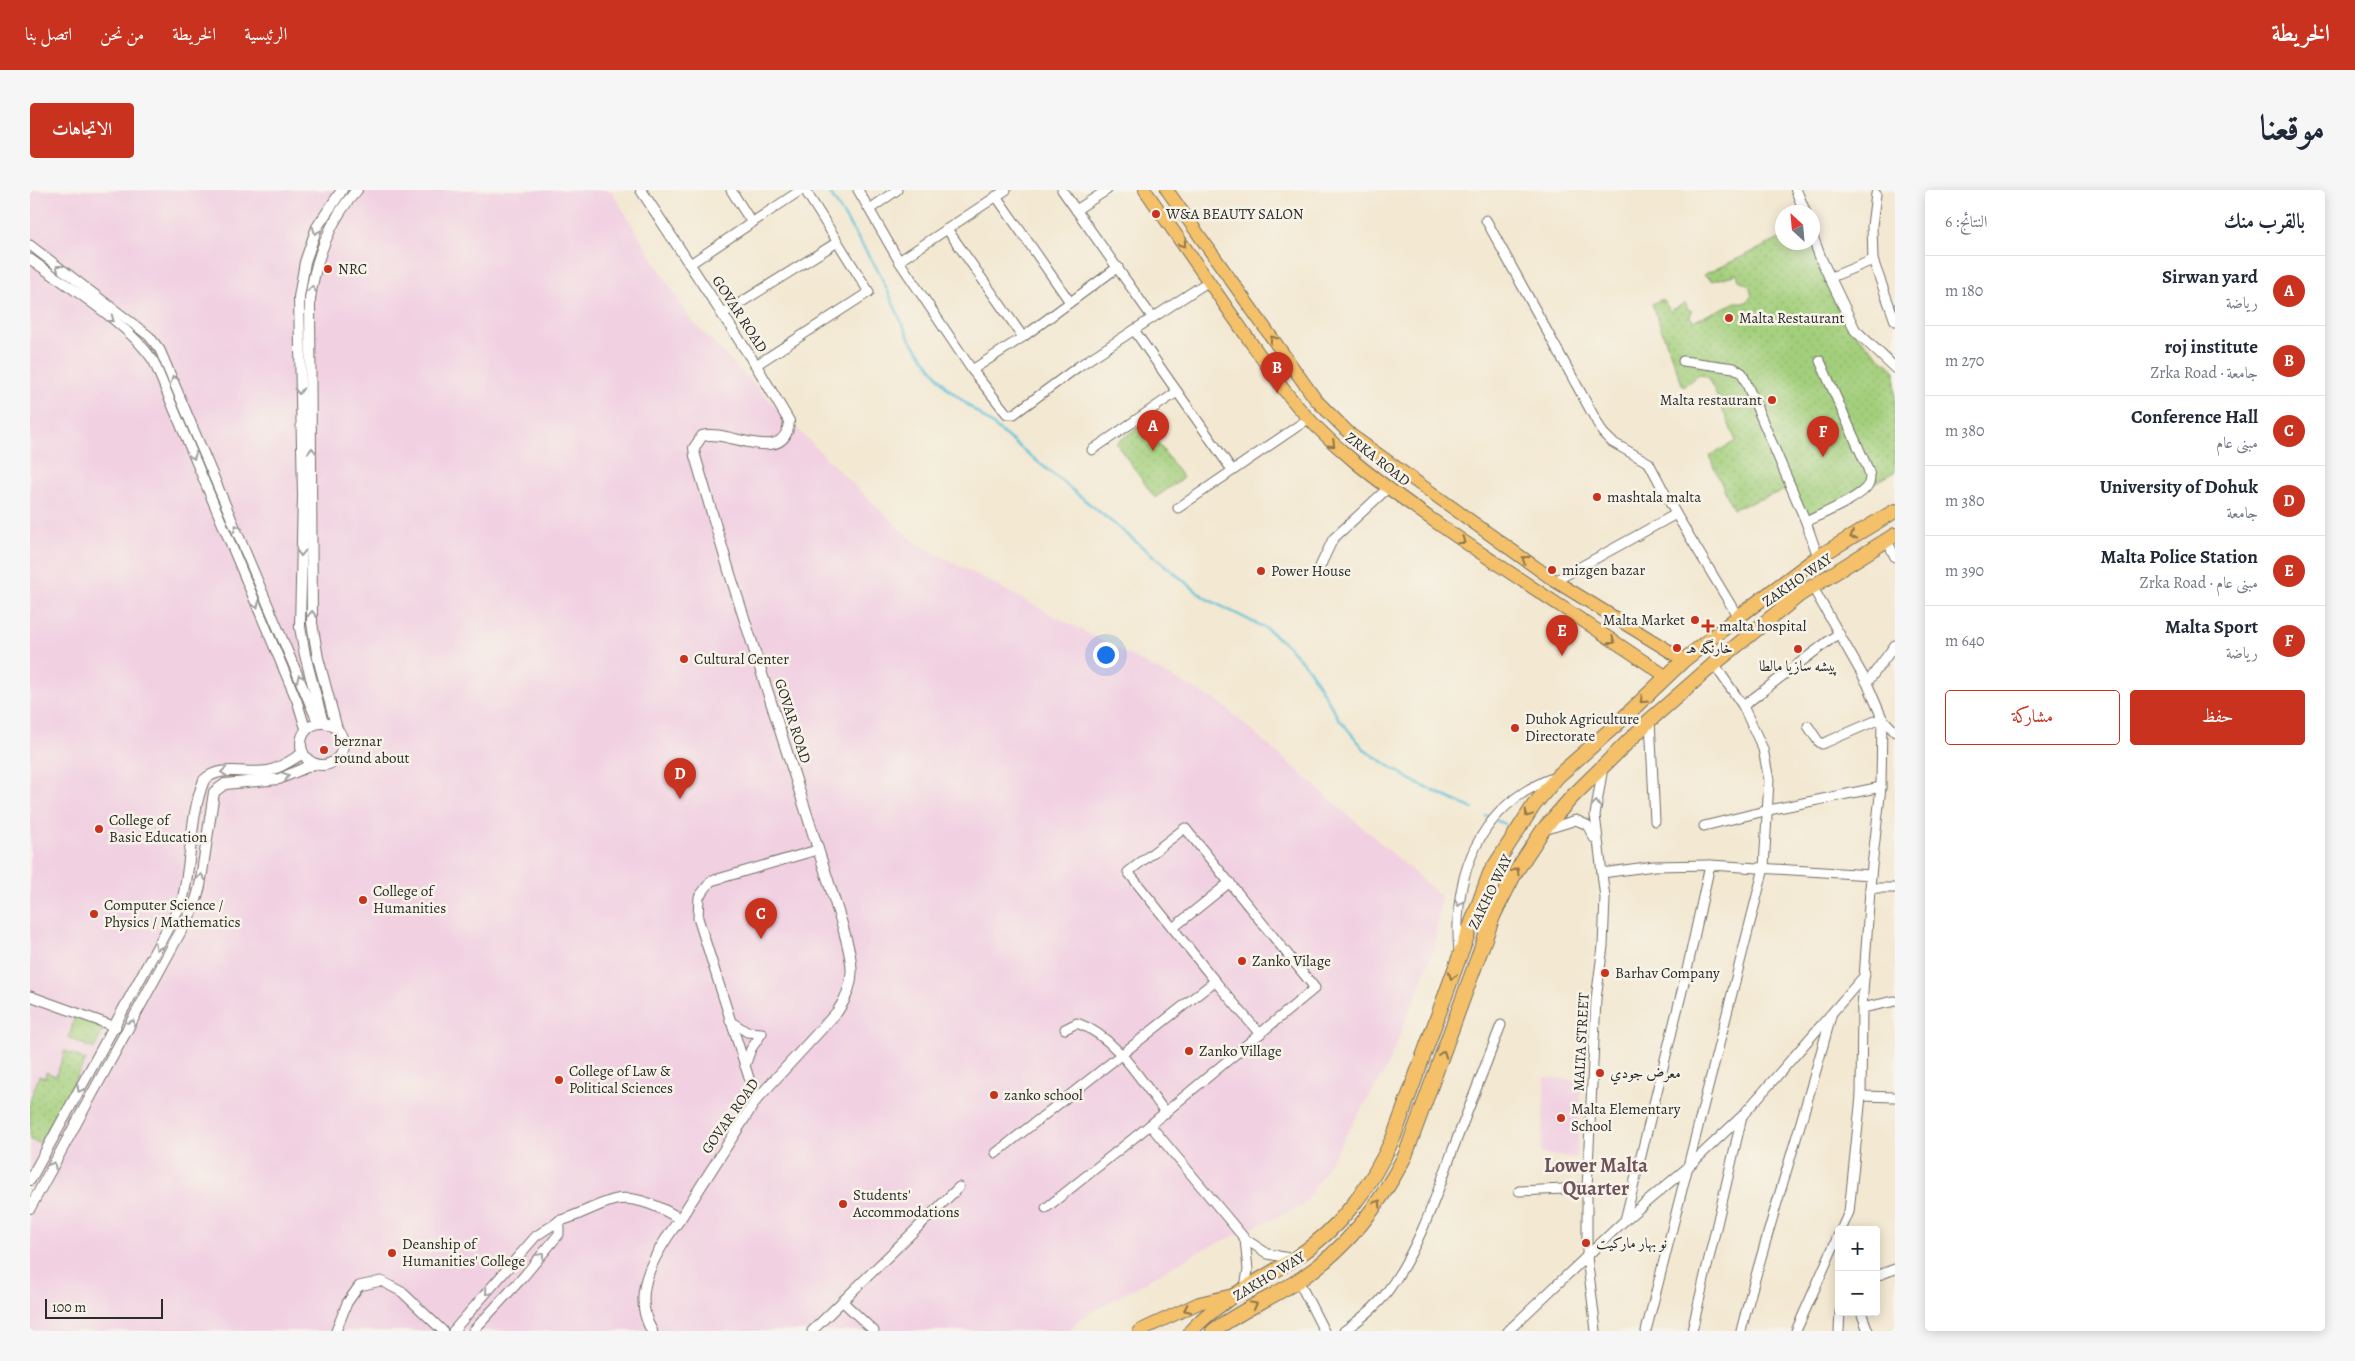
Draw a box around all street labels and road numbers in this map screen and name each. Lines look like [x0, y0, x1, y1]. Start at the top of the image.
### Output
street label: GOVAR ROAD [708, 272, 772, 356]
street label: ZRKA ROAD [1341, 427, 1415, 491]
street label: ZAKHO WAY [1758, 548, 1837, 611]
street label: GOVAR ROAD [770, 676, 816, 766]
street label: ZAKHO WAY [1463, 850, 1517, 933]
street label: MALTA STREET [1568, 991, 1594, 1092]
street label: GOVAR ROAD [697, 1074, 763, 1158]
street label: ZAKHO WAY [1229, 1246, 1310, 1305]

